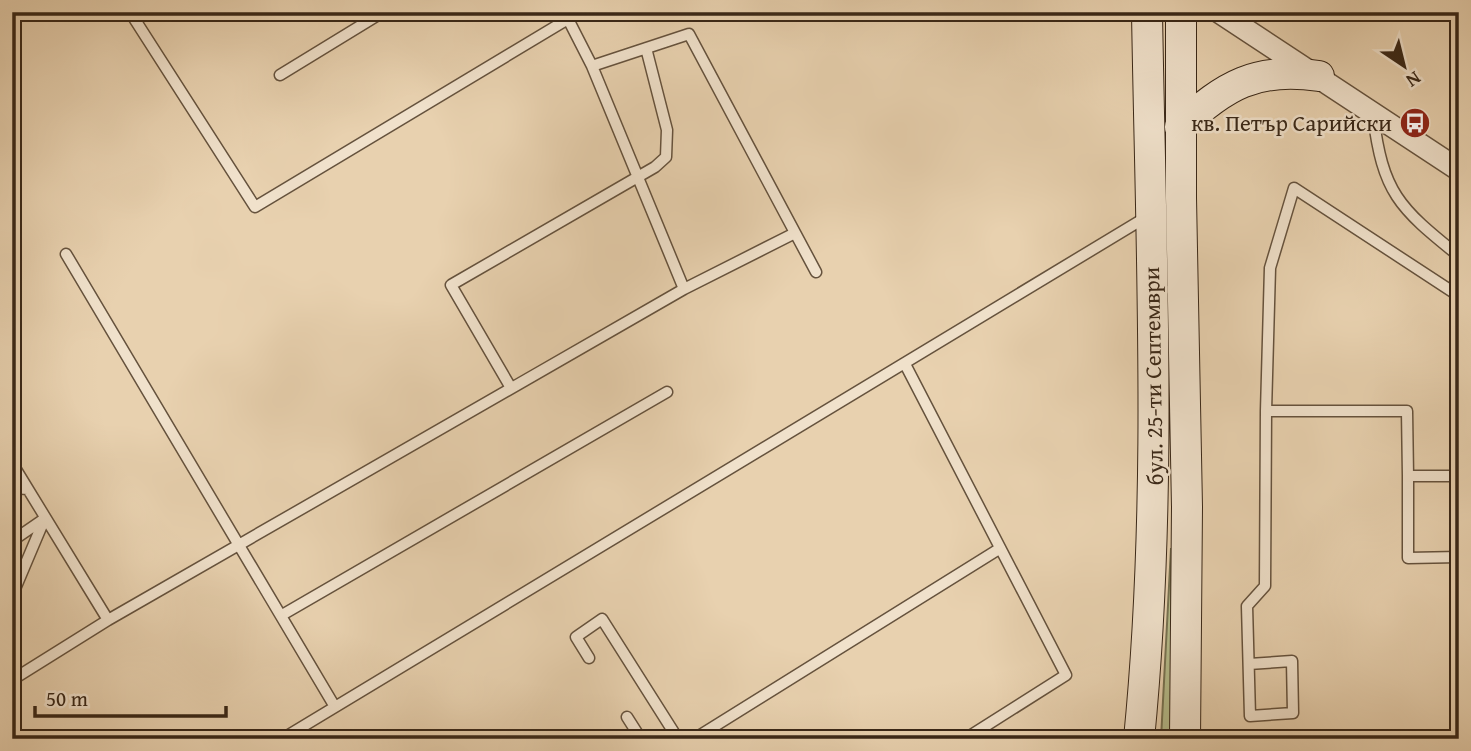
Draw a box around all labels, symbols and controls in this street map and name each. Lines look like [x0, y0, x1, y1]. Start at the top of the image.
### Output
north arrow [1370, 32, 1440, 102]
text: N [1400, 65, 1427, 95]
place label: кв. Петър Сарийски [1191, 106, 1392, 139]
bus stop icon: кв. Петър Сарийски [1398, 106, 1432, 140]
street label: бул. 25-ти Септември [1134, 266, 1171, 486]
scale bar [35, 674, 226, 718]
text: 50 m [46, 683, 88, 714]

